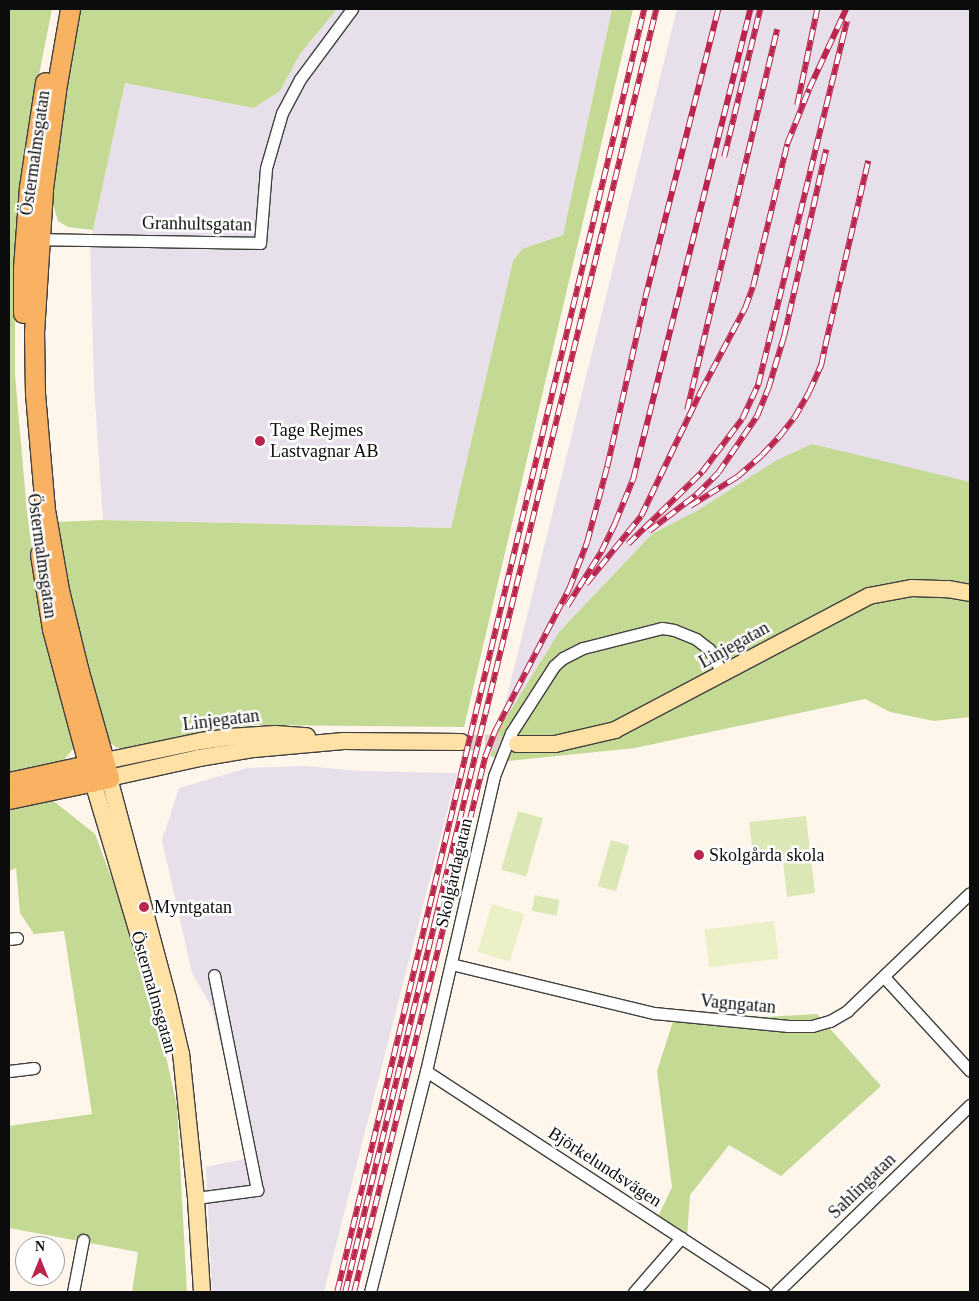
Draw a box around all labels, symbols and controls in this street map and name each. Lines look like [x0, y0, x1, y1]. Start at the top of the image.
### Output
street label: Östermalmsgatan [16, 89, 54, 217]
street label: Granhultsgatan [142, 212, 252, 236]
place label: Tage Rejmes Lastvagnar AB [270, 420, 379, 462]
marker: Tage Rejmes Lastvagnar AB [254, 435, 266, 447]
street label: Östermalmsgatan [23, 492, 61, 620]
street label: Linjegatan [695, 617, 773, 673]
street label: Linjegatan [181, 705, 261, 735]
street label: Skolgårdagatan [431, 816, 477, 930]
place label: Skolgårda skola [709, 844, 824, 866]
marker: Skolgårda skola [693, 849, 705, 861]
place label: Myntgatan [154, 896, 232, 918]
marker: Myntgatan [138, 901, 150, 913]
street label: Östermalmsgatan [126, 928, 182, 1056]
street label: Vagngatan [699, 990, 777, 1018]
street label: Björkelundsvägen [544, 1122, 666, 1212]
street label: Sahlingatan [824, 1149, 900, 1223]
north arrow [15, 1236, 65, 1286]
text: N [35, 1239, 45, 1254]

